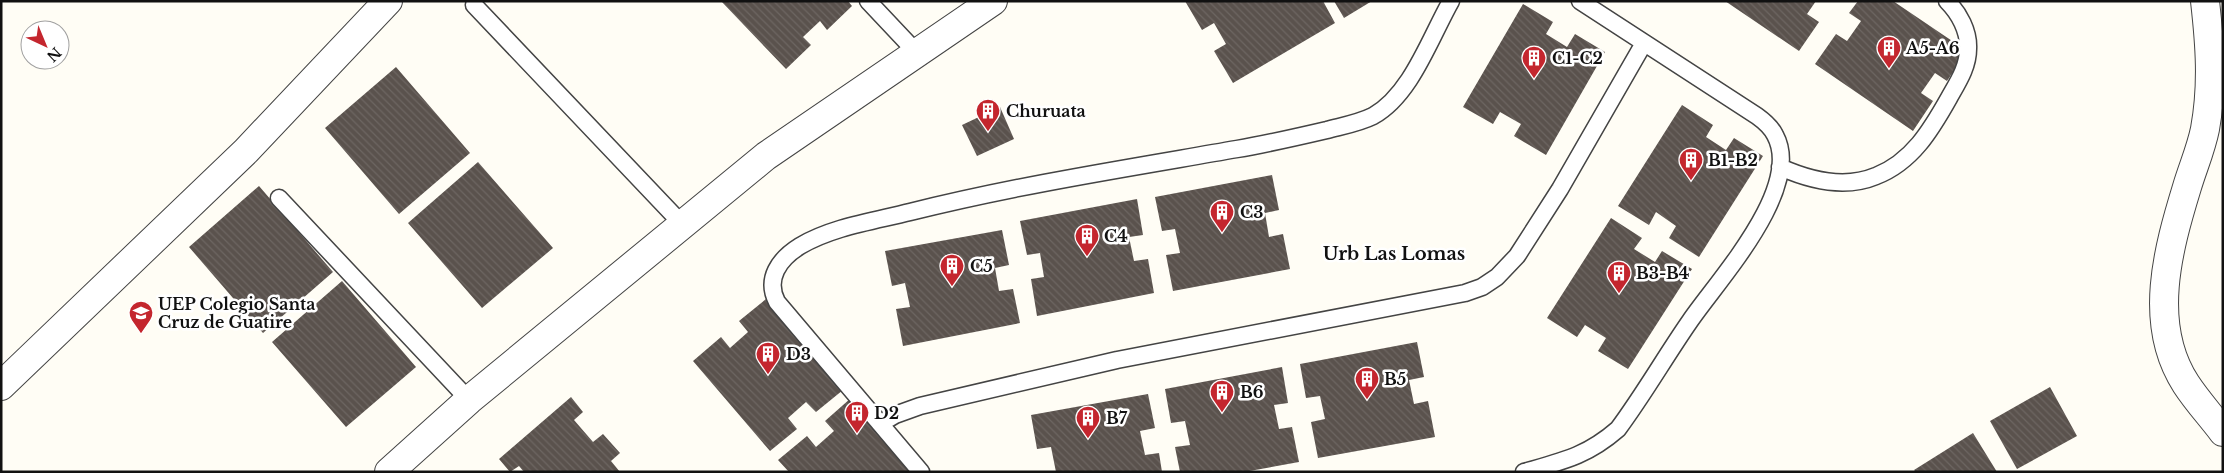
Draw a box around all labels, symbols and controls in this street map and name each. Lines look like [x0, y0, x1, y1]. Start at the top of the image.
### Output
north arrow [20, 20, 70, 70]
building icon: A5-A6 [1876, 35, 1902, 69]
place label: A5-A6 [1905, 38, 1960, 58]
text: N [43, 43, 65, 65]
building icon: C1-C2 [1521, 45, 1547, 79]
place label: C1-C2 [1552, 48, 1603, 68]
building icon: Churuata [975, 98, 1001, 132]
place label: Churuata [1006, 101, 1086, 121]
building icon: B1-B2 [1678, 147, 1704, 181]
place label: B1-B2 [1708, 150, 1758, 170]
building icon: C3 [1209, 199, 1235, 233]
place label: C3 [1240, 202, 1263, 222]
building icon: C4 [1074, 223, 1100, 257]
place label: C4 [1104, 226, 1128, 246]
district label: Urb Las Lomas [1323, 243, 1465, 265]
building icon: C5 [939, 253, 965, 287]
place label: C5 [970, 256, 993, 276]
building icon: B3-B4 [1606, 260, 1632, 294]
place label: B3-B4 [1636, 263, 1689, 283]
place label: UEP Colegio Santa Cruz de Guatire [158, 294, 315, 332]
school or university icon: UEP Colegio Santa Cruz de Guatire [128, 300, 154, 334]
building icon: D3 [755, 341, 781, 375]
place label: D3 [786, 344, 811, 364]
building icon: B5 [1354, 366, 1380, 400]
place label: B5 [1384, 369, 1406, 389]
building icon: B6 [1209, 379, 1235, 413]
place label: B6 [1240, 382, 1264, 402]
building icon: D2 [844, 400, 870, 434]
place label: D2 [874, 403, 899, 423]
building icon: B7 [1075, 405, 1101, 439]
place label: B7 [1106, 408, 1128, 428]

